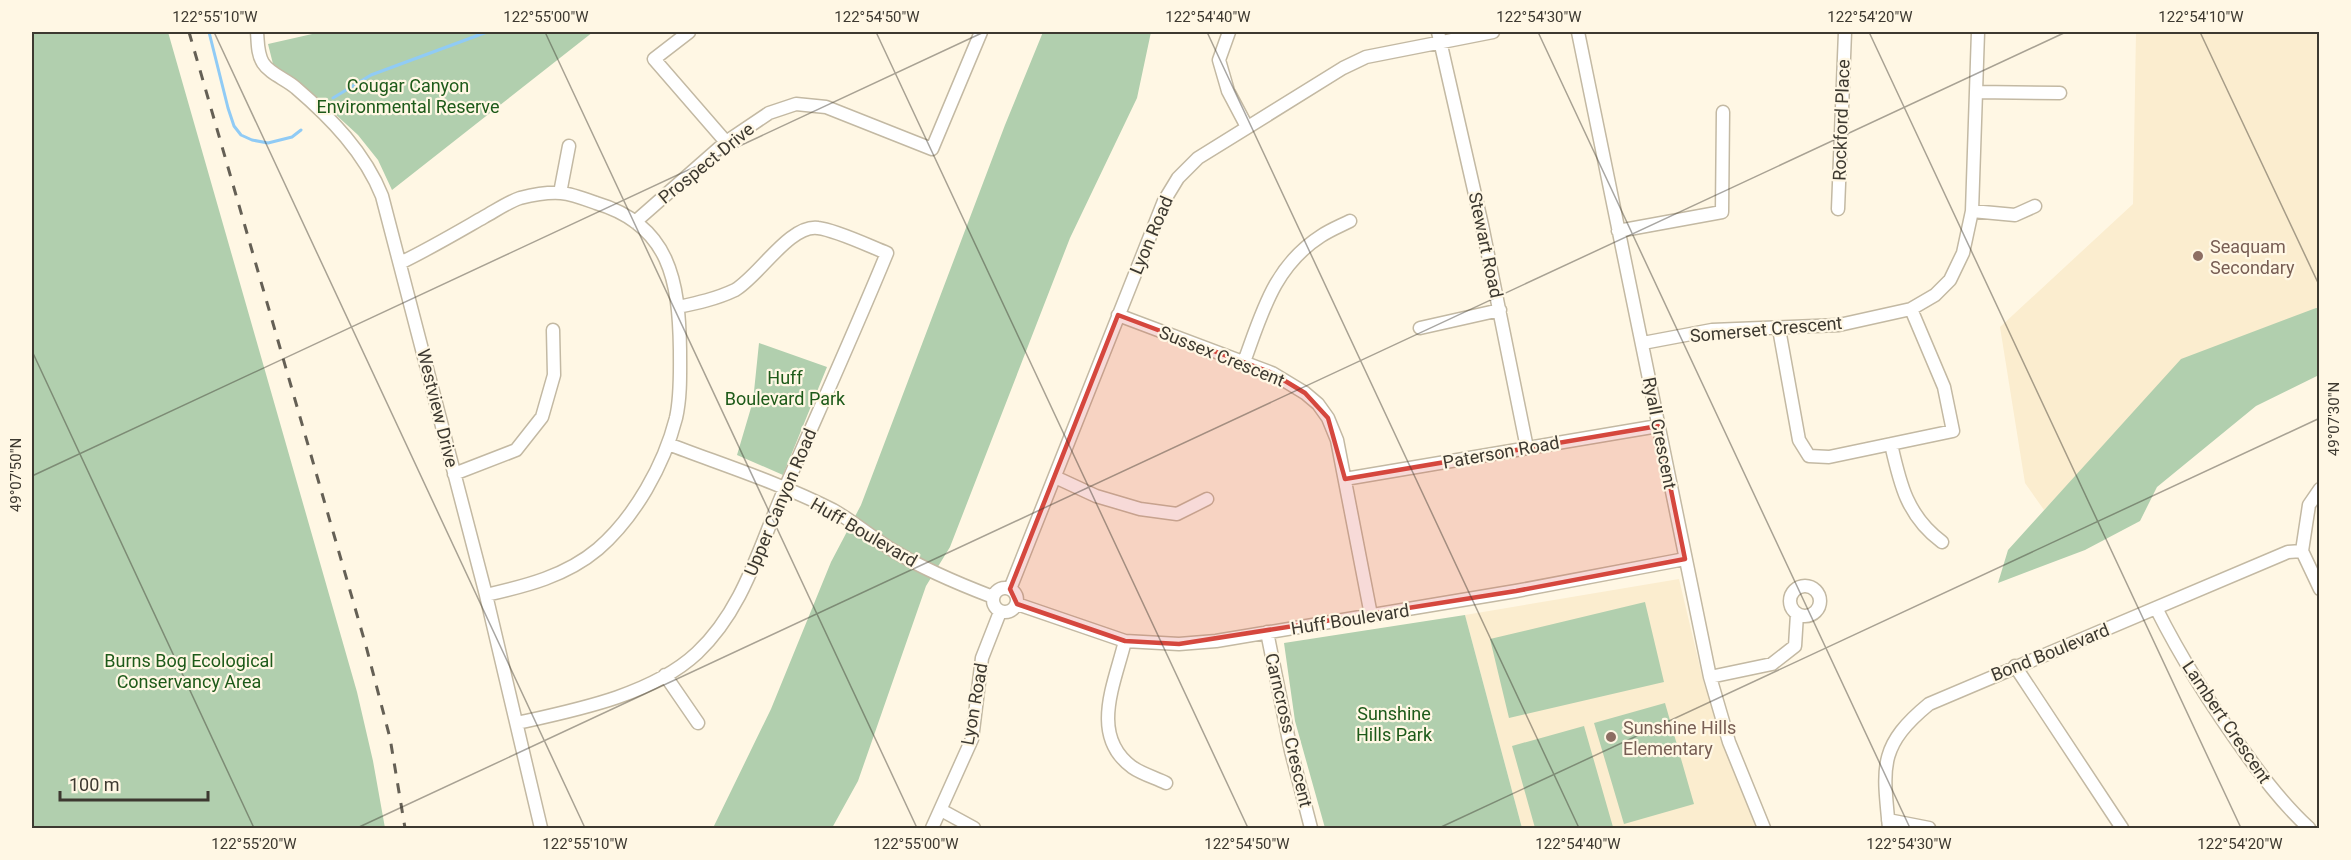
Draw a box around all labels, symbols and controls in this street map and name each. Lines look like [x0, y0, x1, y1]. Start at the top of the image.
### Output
text: 122°55'10"W [172, 8, 258, 26]
text: 122°55'00"W [503, 8, 589, 26]
text: 122°54'50"W [834, 8, 920, 26]
text: 122°54'40"W [1165, 8, 1251, 26]
text: 122°54'30"W [1496, 8, 1582, 26]
text: 122°54'20"W [1827, 8, 1913, 26]
text: 122°54'10"W [2158, 8, 2244, 26]
street label: Rockford Place [1828, 59, 1854, 181]
park label: Cougar Canyon Environmental Reserve [316, 75, 500, 117]
street label: Prospect Drive [654, 118, 758, 208]
street label: Stewart Road [1465, 190, 1507, 300]
street label: Lyon Road [1125, 193, 1177, 277]
place label: Seaquam Secondary [2210, 236, 2295, 278]
marker: Seaquam Secondary [2191, 249, 2205, 263]
street label: Somerset Crescent [1689, 312, 1843, 346]
street label: Sussex Crescent [1156, 321, 1288, 391]
street label: Westview Drive [413, 347, 463, 469]
park label: Huff Boulevard Park [725, 367, 846, 409]
street label: Ryall Crescent [1639, 375, 1681, 491]
text: 49°07'30"N [2325, 382, 2343, 456]
street label: Upper Canyon Road [740, 425, 820, 579]
street label: Paterson Road [1441, 431, 1561, 473]
text: 49°07'50"N [7, 438, 25, 512]
street label: Huff Boulevard [807, 493, 921, 571]
street label: Huff Boulevard [1289, 599, 1411, 639]
street label: Bond Boulevard [1988, 619, 2112, 685]
park label: Burns Bog Ecological Conservancy Area [104, 650, 274, 692]
street label: Carncross Crescent [1261, 651, 1317, 809]
street label: Lambert Crescent [2178, 657, 2276, 787]
street label: Lyon Road [956, 661, 992, 747]
park label: Sunshine Hills Park [1356, 703, 1433, 745]
place label: Sunshine Hills Elementary [1623, 717, 1736, 759]
marker: Sunshine Hills Elementary [1604, 730, 1618, 744]
scale bar [60, 764, 208, 802]
text: 100 m [69, 774, 120, 795]
text: 122°55'20"W [211, 835, 297, 853]
text: 122°55'10"W [542, 835, 628, 853]
text: 122°55'00"W [873, 835, 959, 853]
text: 122°54'50"W [1204, 835, 1290, 853]
text: 122°54'40"W [1535, 835, 1621, 853]
text: 122°54'30"W [1866, 835, 1952, 853]
text: 122°54'20"W [2197, 835, 2283, 853]

